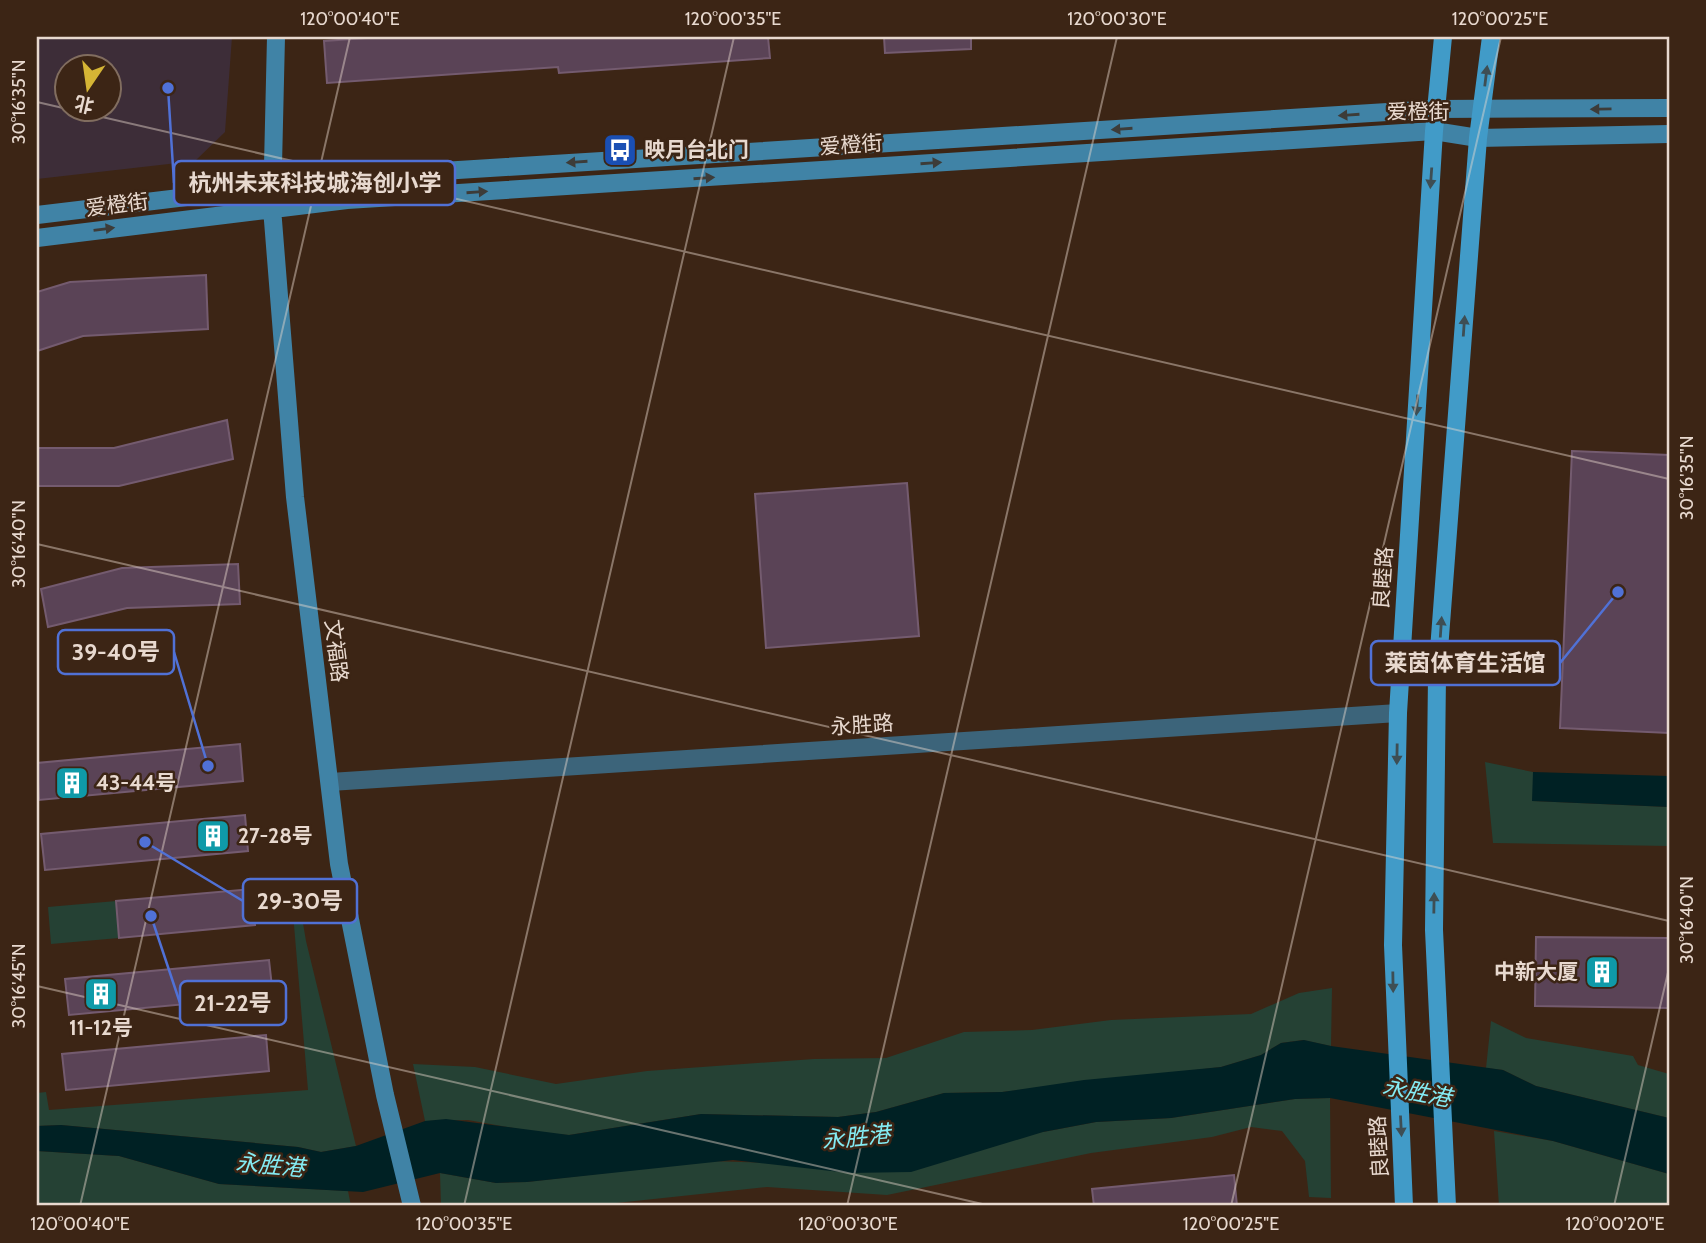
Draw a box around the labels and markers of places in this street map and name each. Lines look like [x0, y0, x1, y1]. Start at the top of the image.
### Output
bus stop icon: 映月台北门 [601, 131, 639, 169]
place label: 映月台北门 [644, 137, 749, 162]
callout: 杭州未来科技城海创小学 [174, 161, 455, 205]
callout: 39-40号 [58, 630, 174, 674]
callout: 莱茵体育生活馆 [1371, 641, 1560, 685]
building icon: 43-44号 [53, 764, 91, 802]
place label: 43-44号 [96, 770, 176, 795]
building icon: 27-28号 [194, 817, 232, 855]
place label: 27-28号 [238, 823, 313, 848]
callout: 29-30号 [243, 879, 357, 923]
building icon: 中新大厦 [1583, 953, 1621, 991]
place label: 中新大厦 [1494, 959, 1578, 984]
building icon: 11-12号 [82, 975, 120, 1013]
callout: 21-22号 [180, 981, 286, 1025]
place label: 11-12号 [69, 1015, 133, 1040]

